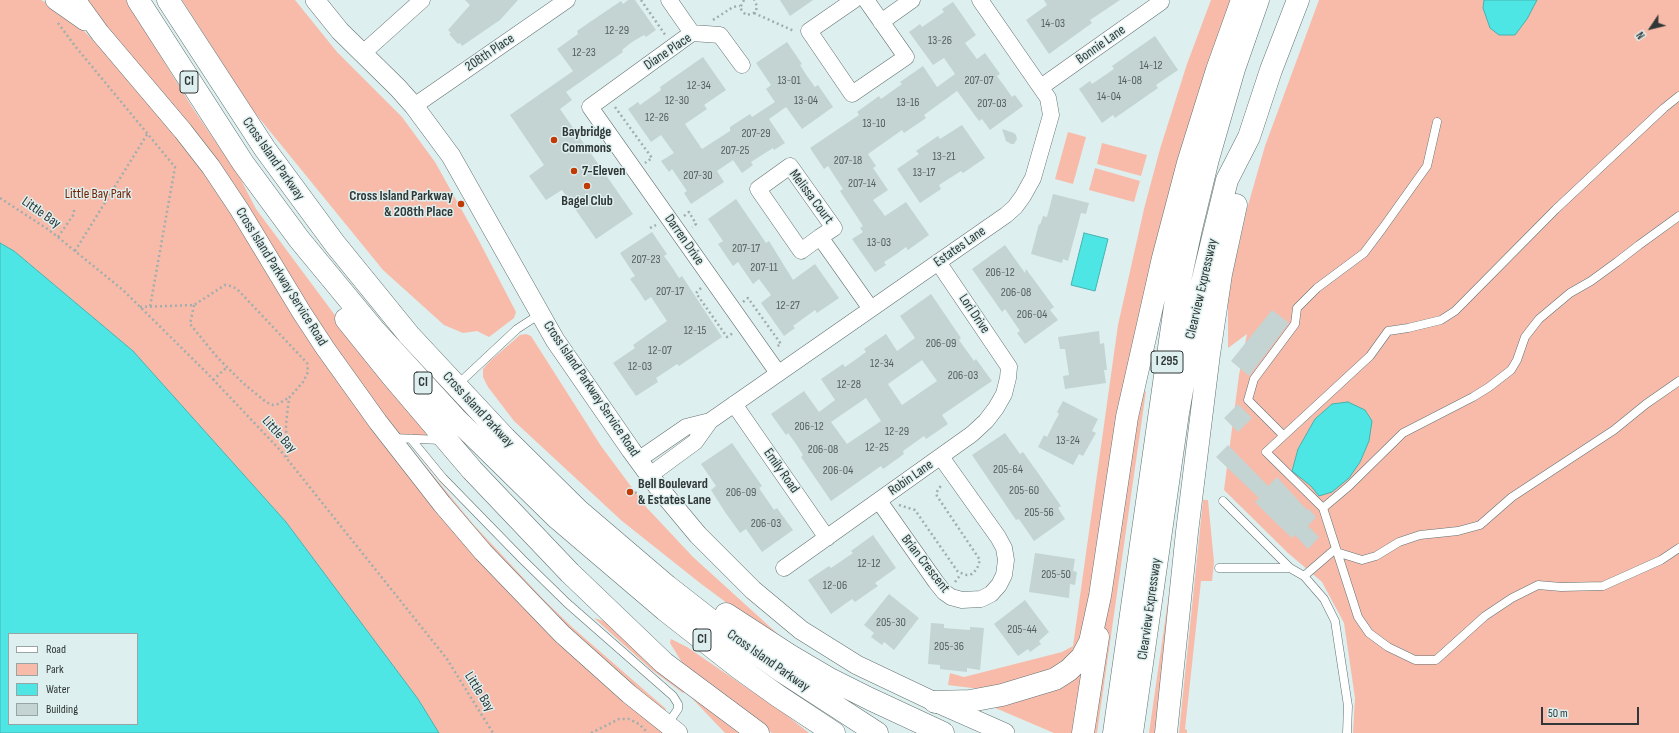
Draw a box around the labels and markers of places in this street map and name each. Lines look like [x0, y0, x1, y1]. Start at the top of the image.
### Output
place label: Baybridge Commons [562, 124, 611, 156]
marker: Baybridge Commons [549, 135, 559, 145]
place label: 7-Eleven [582, 163, 625, 179]
marker: 7-Eleven [569, 166, 579, 176]
marker: Bagel Club [582, 181, 592, 191]
place label: Cross Island Parkway & 208th Place [349, 188, 453, 220]
place label: Bagel Club [561, 193, 613, 209]
marker: Cross Island Parkway & 208th Place [456, 199, 466, 209]
place label: Bell Boulevard & Estates Lane [638, 476, 711, 508]
marker: Bell Boulevard & Estates Lane [625, 487, 635, 497]

